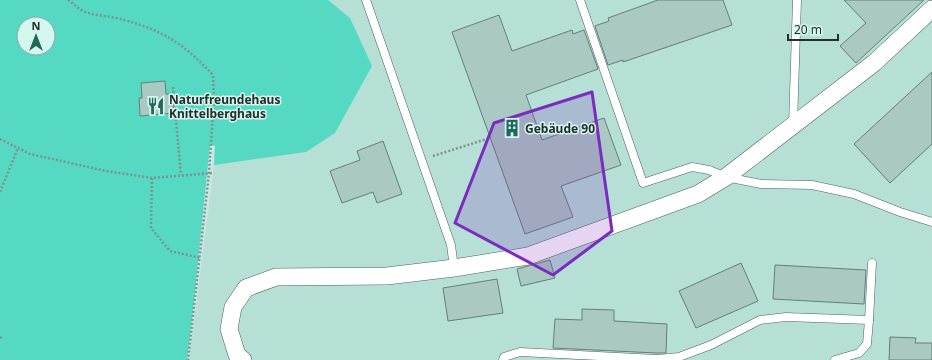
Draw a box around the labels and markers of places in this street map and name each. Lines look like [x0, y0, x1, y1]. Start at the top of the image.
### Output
place label: Naturfreundehaus Knittelberghaus [169, 91, 280, 122]
restaurant icon: Naturfreundehaus Knittelberghaus [146, 96, 166, 116]
building icon: Gebäude 90 [502, 118, 522, 138]
place label: Gebäude 90 [525, 120, 595, 137]

